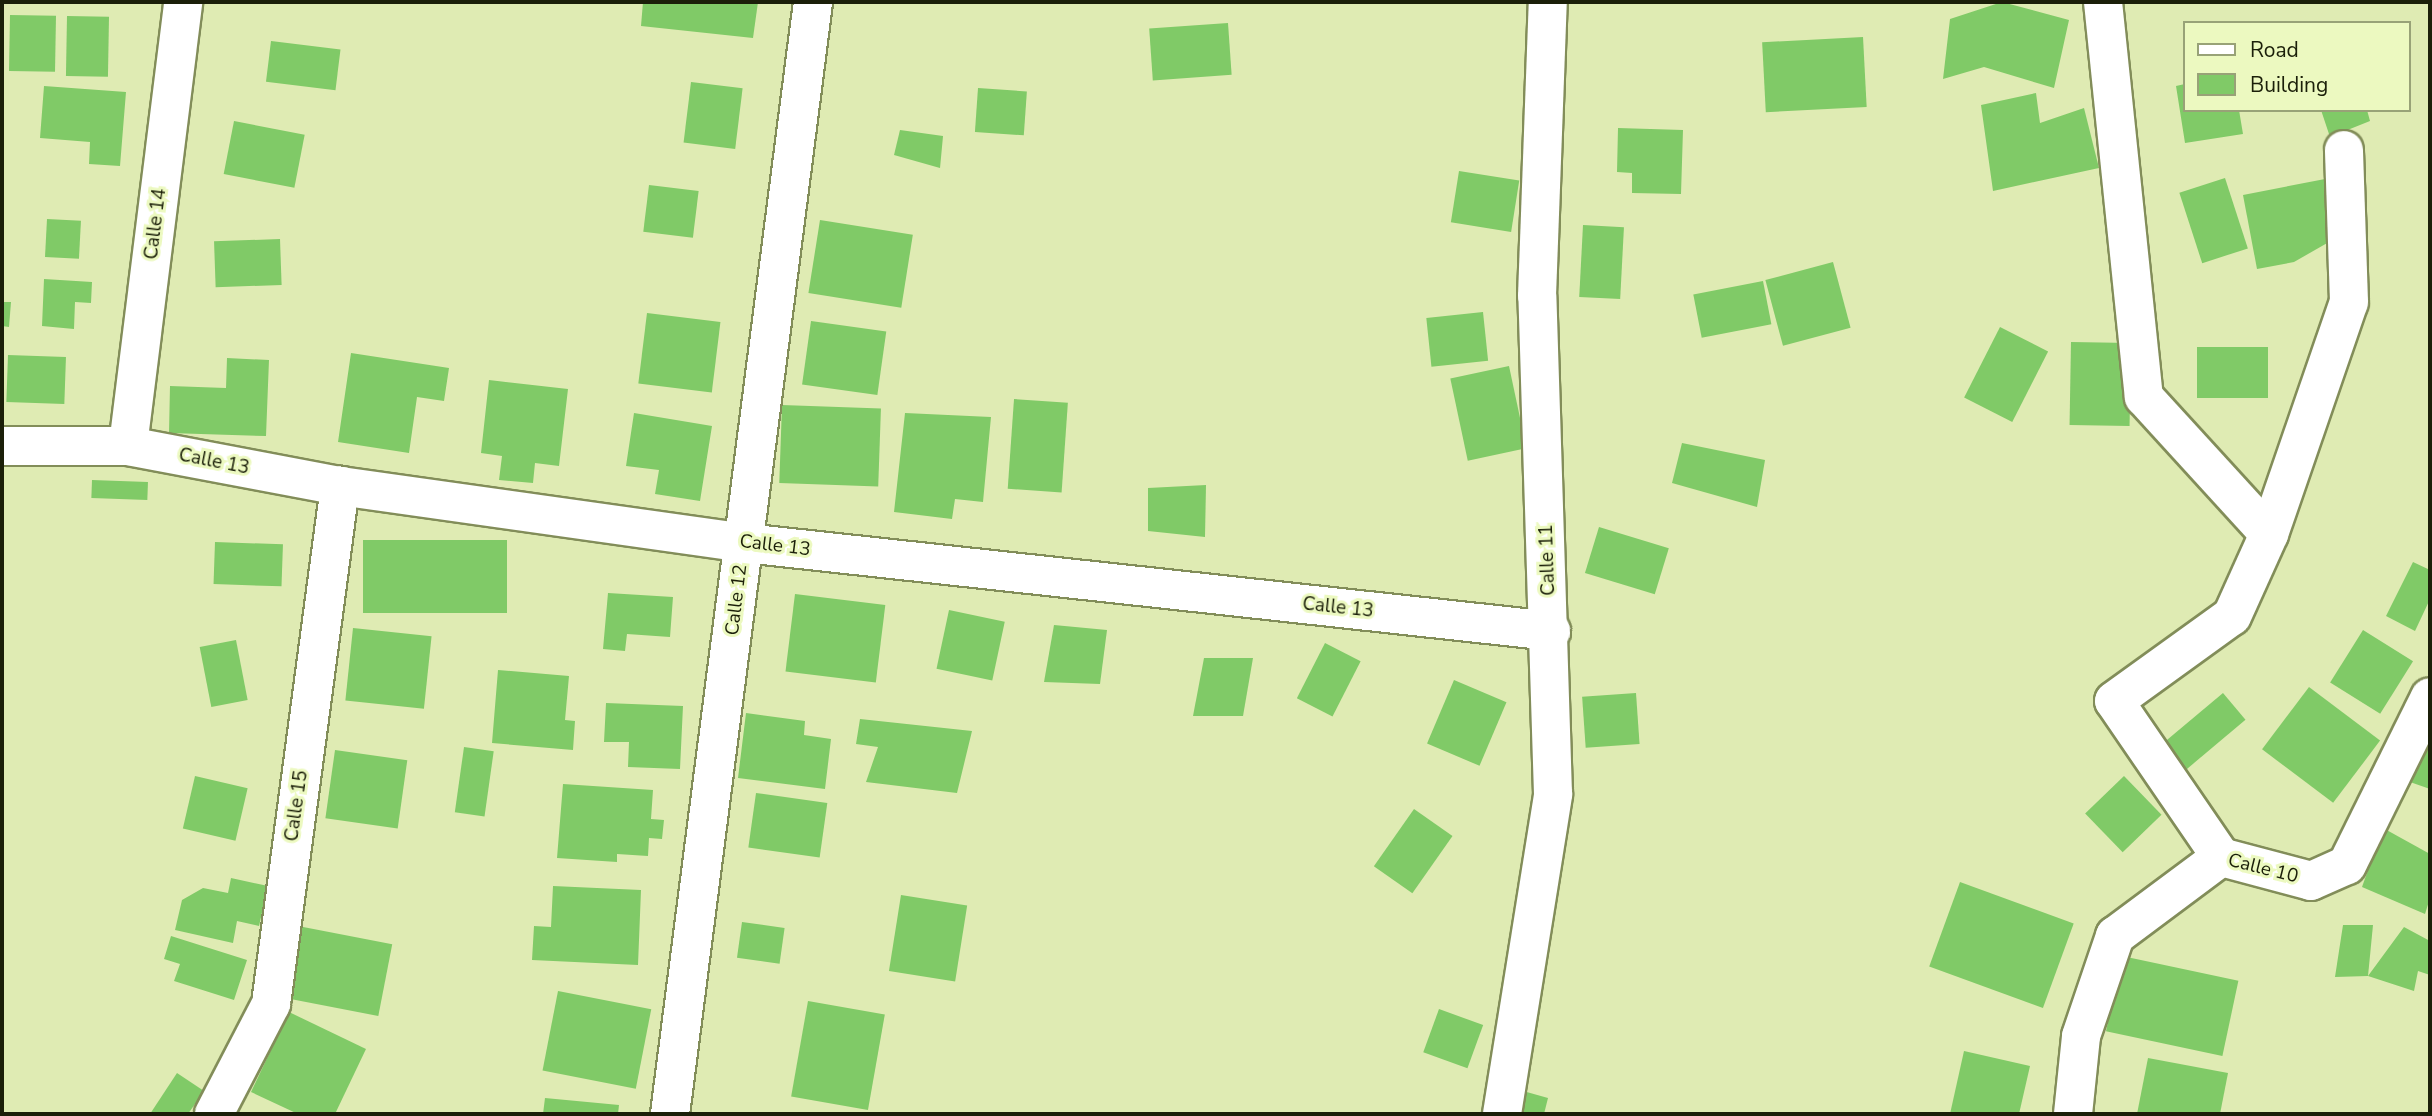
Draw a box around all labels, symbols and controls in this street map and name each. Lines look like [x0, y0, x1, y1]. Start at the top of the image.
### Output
legend [2184, 21, 2411, 112]
text: Road [2250, 36, 2299, 64]
text: Building [2250, 71, 2328, 99]
street label: Calle 14 [140, 187, 172, 261]
street label: Calle 13 [177, 444, 251, 480]
street label: Calle 11 [1535, 524, 1561, 596]
street label: Calle 13 [738, 530, 812, 562]
street label: Calle 12 [721, 563, 753, 637]
street label: Calle 13 [1301, 593, 1375, 623]
street label: Calle 15 [281, 769, 313, 843]
street label: Calle 10 [2226, 849, 2300, 889]

